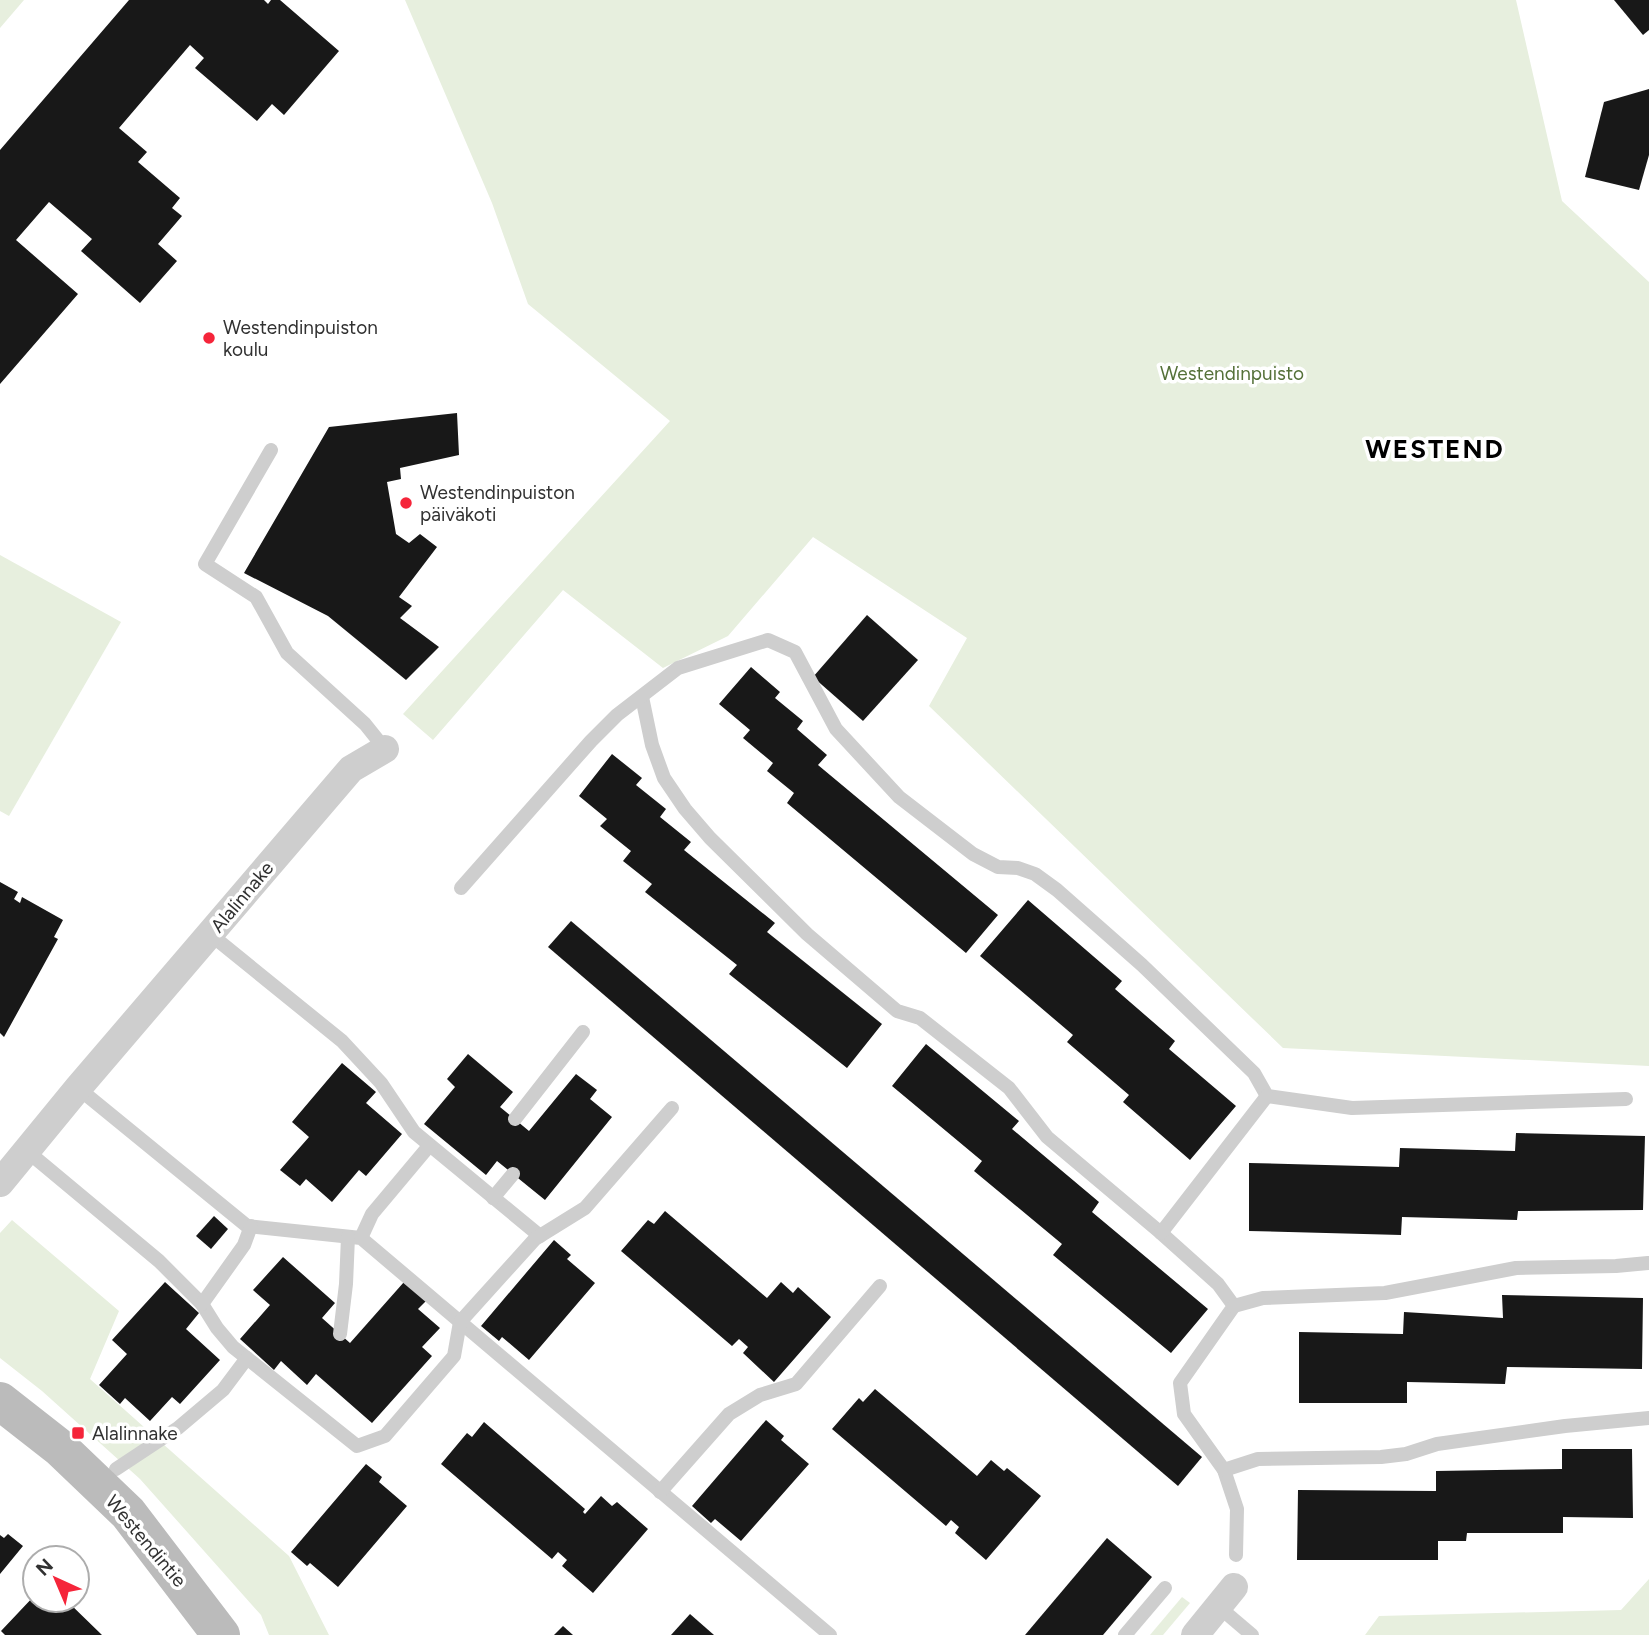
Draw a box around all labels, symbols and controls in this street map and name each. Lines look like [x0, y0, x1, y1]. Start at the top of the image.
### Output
place label: Westendinpuiston koulu [223, 316, 378, 361]
marker: Westendinpuiston koulu [201, 330, 217, 346]
park label: Westendinpuisto [1160, 362, 1304, 385]
district label: WESTEND [1365, 433, 1505, 465]
place label: Westendinpuiston päiväkoti [420, 481, 575, 526]
marker: Westendinpuiston päiväkoti [398, 495, 414, 511]
street label: Alalinnake [206, 857, 278, 937]
place label: Alalinnake [92, 1422, 178, 1445]
marker: Alalinnake [70, 1425, 86, 1441]
street label: Westendintie [101, 1490, 191, 1592]
north arrow [21, 1544, 91, 1614]
text: N [31, 1554, 58, 1581]

